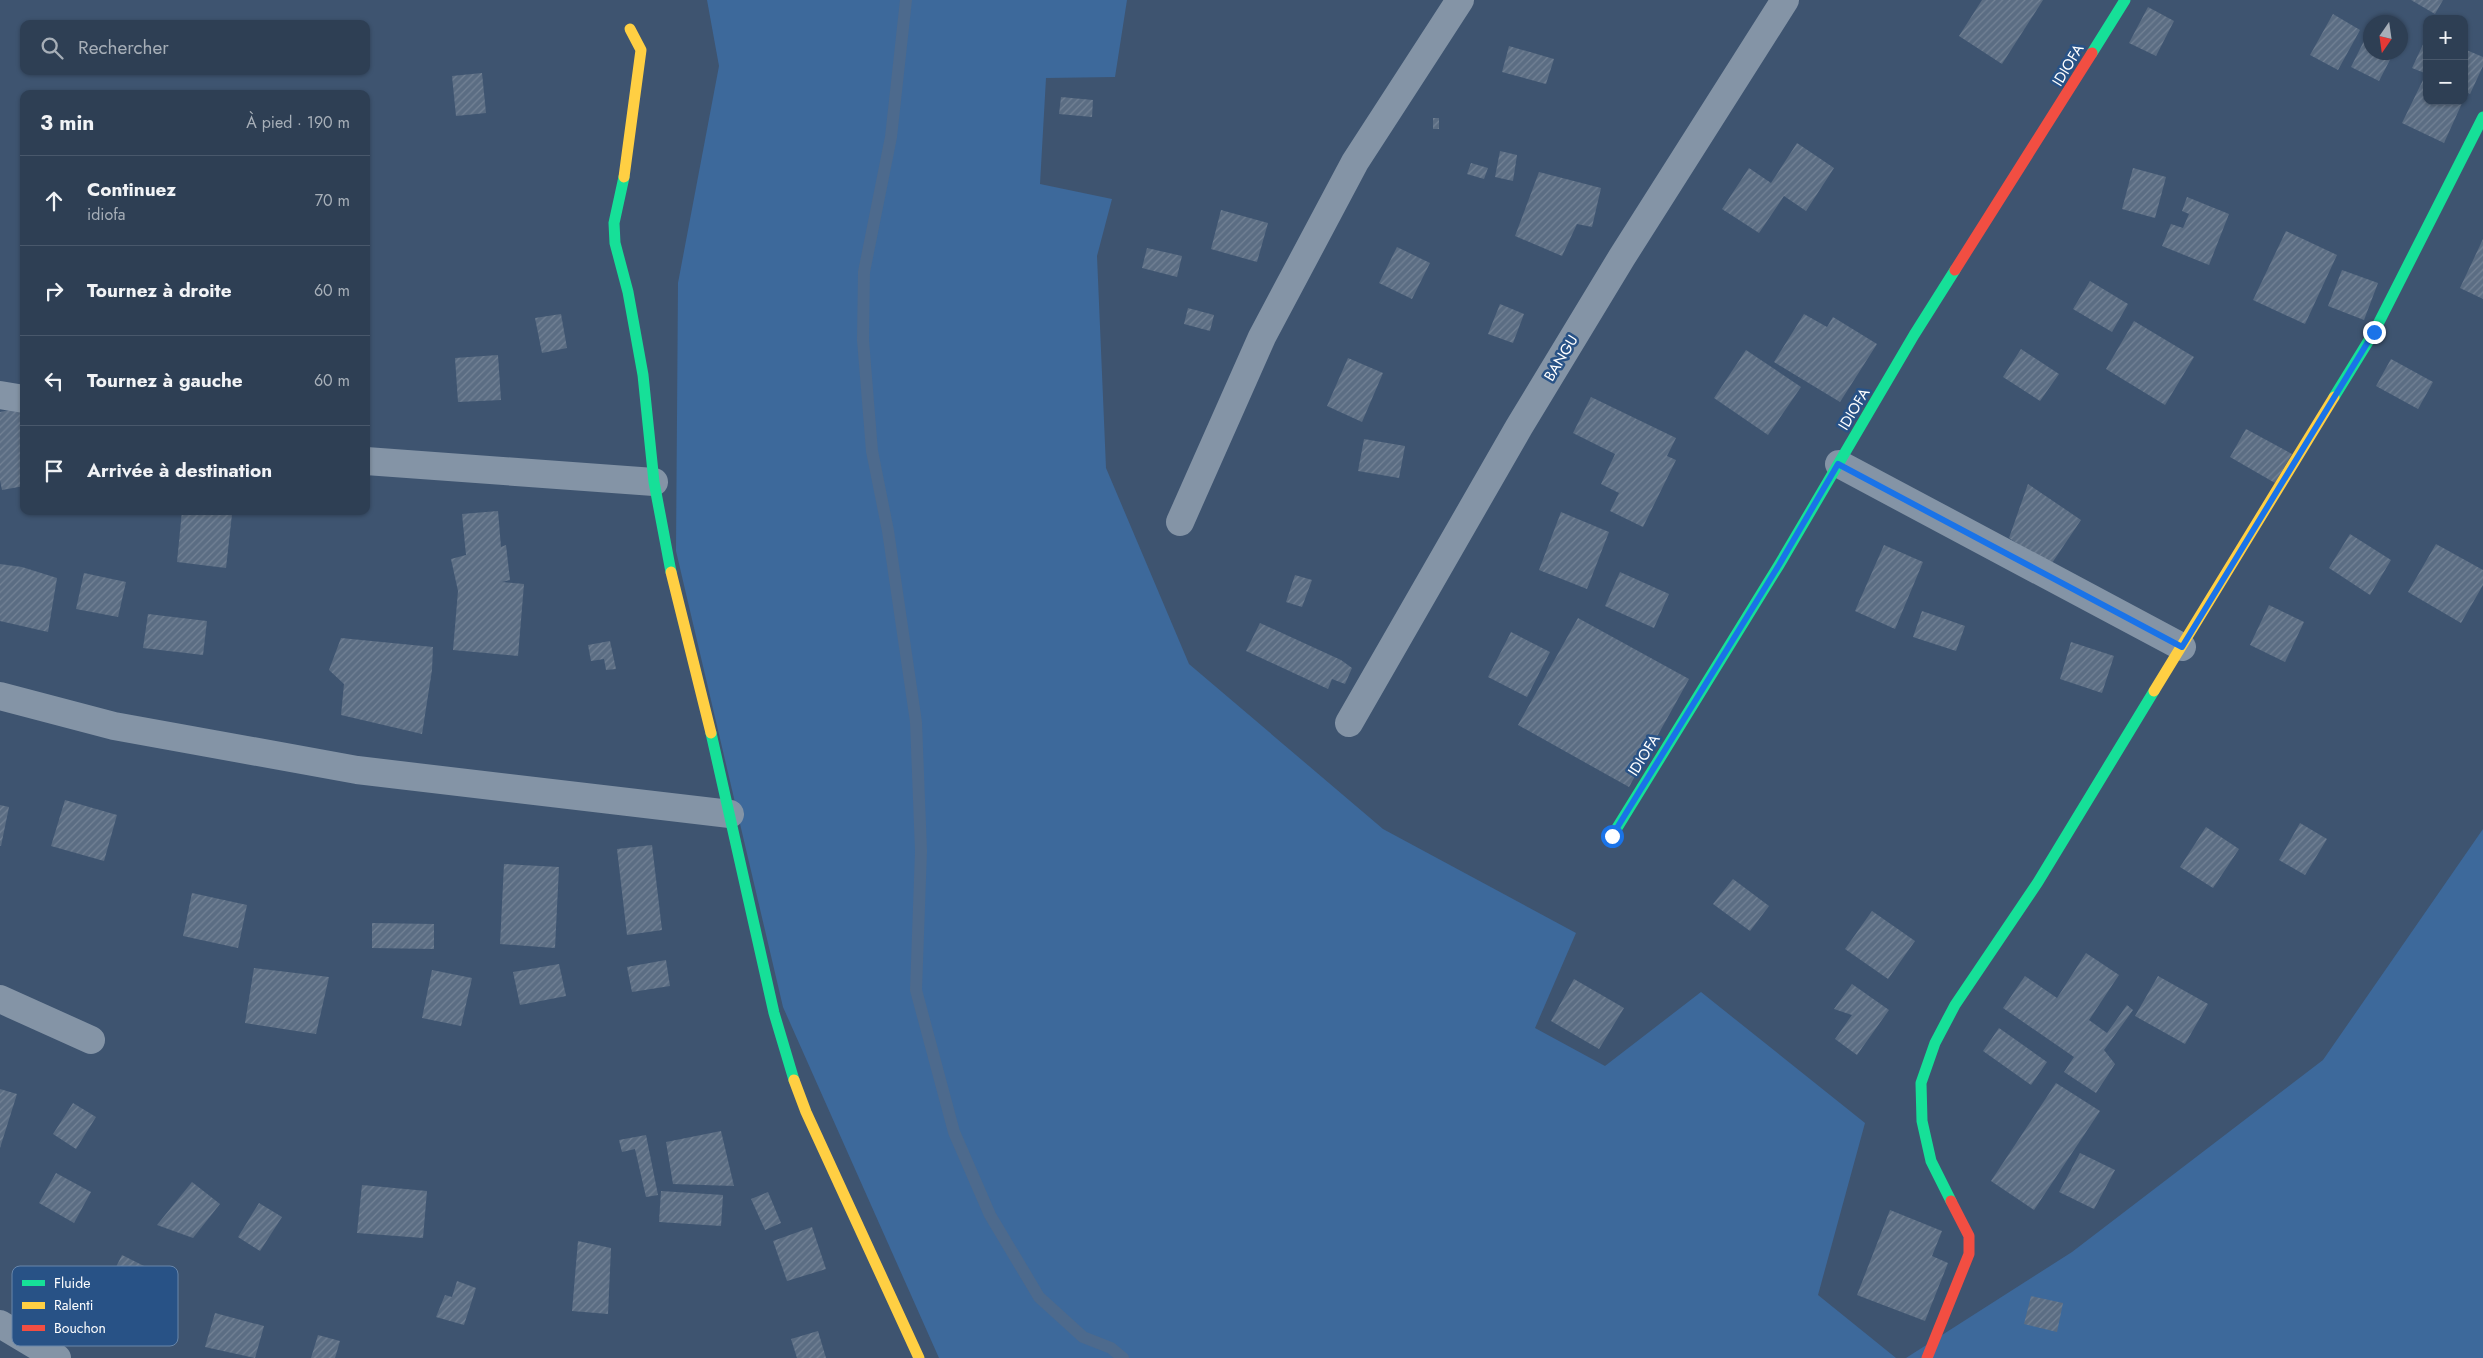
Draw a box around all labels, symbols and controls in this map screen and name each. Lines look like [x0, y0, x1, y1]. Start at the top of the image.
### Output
north arrow [2363, 15, 2408, 60]
map controls [2423, 15, 2468, 105]
button: + [2423, 15, 2468, 60]
search box [20, 20, 370, 75]
icon: search [38, 34, 66, 62]
text: Rechercher [78, 34, 169, 61]
street label: IDIOFA [2047, 40, 2089, 90]
button: − [2423, 60, 2468, 105]
text: 3 min [40, 108, 94, 138]
text: À pied · 190 m [246, 111, 350, 134]
text: Continuez [87, 176, 176, 203]
icon: ahead [40, 187, 68, 215]
text: 70 m [315, 189, 350, 212]
text: idiofa [87, 203, 125, 226]
icon: right [40, 277, 68, 305]
text: Tournez à droite [87, 277, 232, 304]
text: 60 m [314, 279, 350, 302]
route end [2363, 321, 2386, 344]
street label: BANGU [1539, 331, 1583, 385]
icon: left [40, 367, 68, 395]
text: Tournez à gauche [87, 367, 243, 394]
text: 60 m [314, 369, 350, 392]
street label: IDIOFA [1833, 384, 1875, 434]
icon: arrive [40, 457, 68, 485]
text: Arrivée à destination [87, 457, 272, 484]
street label: IDIOFA [1623, 730, 1665, 780]
route start [1601, 825, 1624, 848]
legend [12, 1266, 178, 1346]
text: Fluide [54, 1273, 90, 1293]
text: Ralenti [54, 1295, 93, 1315]
text: Bouchon [54, 1318, 106, 1338]

